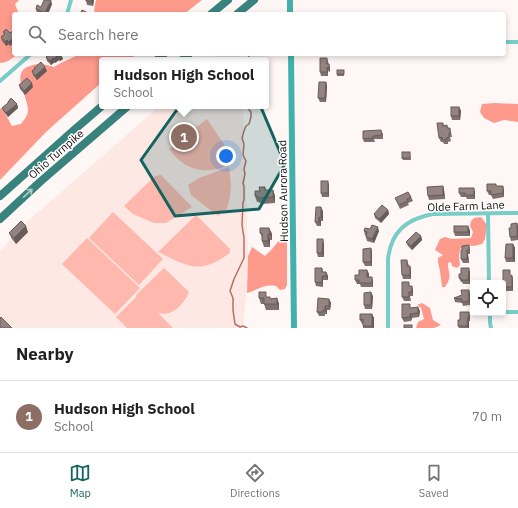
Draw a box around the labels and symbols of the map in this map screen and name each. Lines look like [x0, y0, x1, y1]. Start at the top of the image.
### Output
pin: 1 [171, 122, 197, 152]
street label: Ohio Turnpike [26, 126, 86, 182]
street label: Hudson Aurora Road [275, 140, 291, 242]
your location [216, 146, 236, 166]
one-way arrow [23, 188, 33, 198]
street label: Olde Farm Lane [427, 198, 505, 214]

